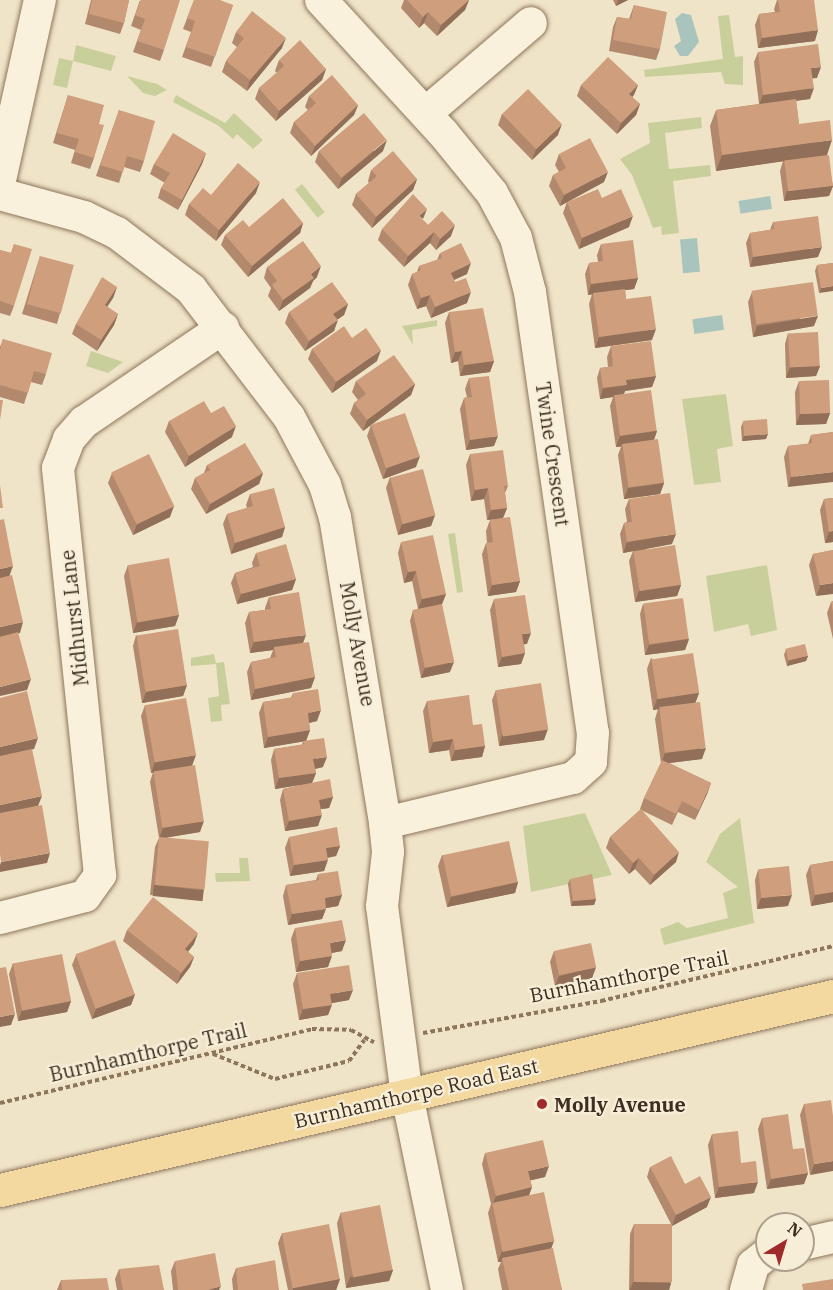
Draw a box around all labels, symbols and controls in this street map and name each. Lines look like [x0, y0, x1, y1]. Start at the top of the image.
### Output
street label: Twine Crescent [531, 380, 575, 528]
street label: Midhurst Lane [55, 549, 93, 687]
street label: Molly Avenue [335, 580, 381, 708]
street label: Burnhamthorpe Trail [528, 945, 730, 1007]
street label: Burnhamthorpe Trail [47, 1018, 249, 1086]
street label: Burnhamthorpe Road East [292, 1053, 540, 1133]
place label: Molly Avenue [554, 1092, 686, 1116]
marker: Molly Avenue [535, 1097, 549, 1111]
north arrow [755, 1212, 815, 1272]
text: N [784, 1218, 806, 1241]

